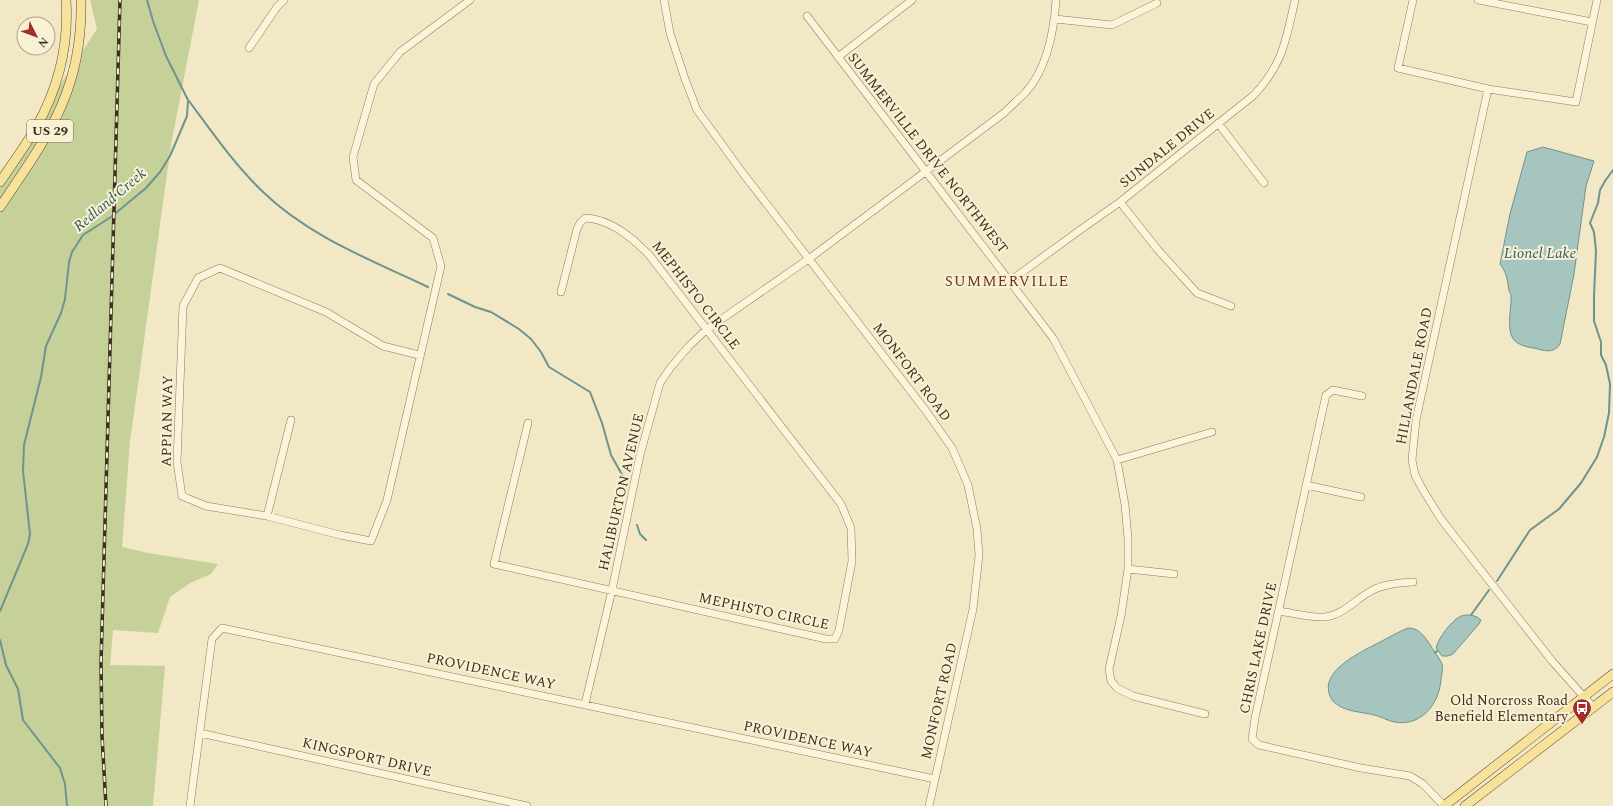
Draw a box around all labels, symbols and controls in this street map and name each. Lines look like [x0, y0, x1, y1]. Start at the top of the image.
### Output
north arrow [16, 16, 56, 56]
text: N [34, 33, 52, 51]
street label: SUMMERVILLE DRIVE NORTHWEST [843, 48, 1013, 258]
street label: SUNDALE DRIVE [1115, 103, 1219, 193]
road number: US 29 [27, 120, 73, 142]
water label: Redland Creek [68, 163, 152, 237]
street label: MEPHISTO CIRCLE [647, 236, 745, 354]
water label: Lionel Lake [1504, 242, 1577, 265]
district label: SUMMERVILLE [945, 270, 1069, 293]
street label: HILLANDALE ROAD [1390, 306, 1438, 446]
street label: MONFORT ROAD [868, 318, 956, 426]
street label: APPIAN WAY [156, 375, 178, 467]
street label: HALIBURTON AVENUE [593, 411, 649, 573]
street label: CHRIS LAKE DRIVE [1234, 580, 1282, 716]
street label: MEPHISTO CIRCLE [697, 587, 831, 635]
street label: MONFORT ROAD [915, 641, 963, 761]
street label: PROVIDENCE WAY [425, 647, 557, 695]
place label: Old Norcross Road Benefield Elementary [1434, 690, 1569, 727]
bus stop icon: Old Norcross Road Benefield Elementary [1571, 697, 1593, 725]
street label: PROVIDENCE WAY [742, 715, 874, 763]
street label: KINGSPORT DRIVE [300, 732, 434, 782]

